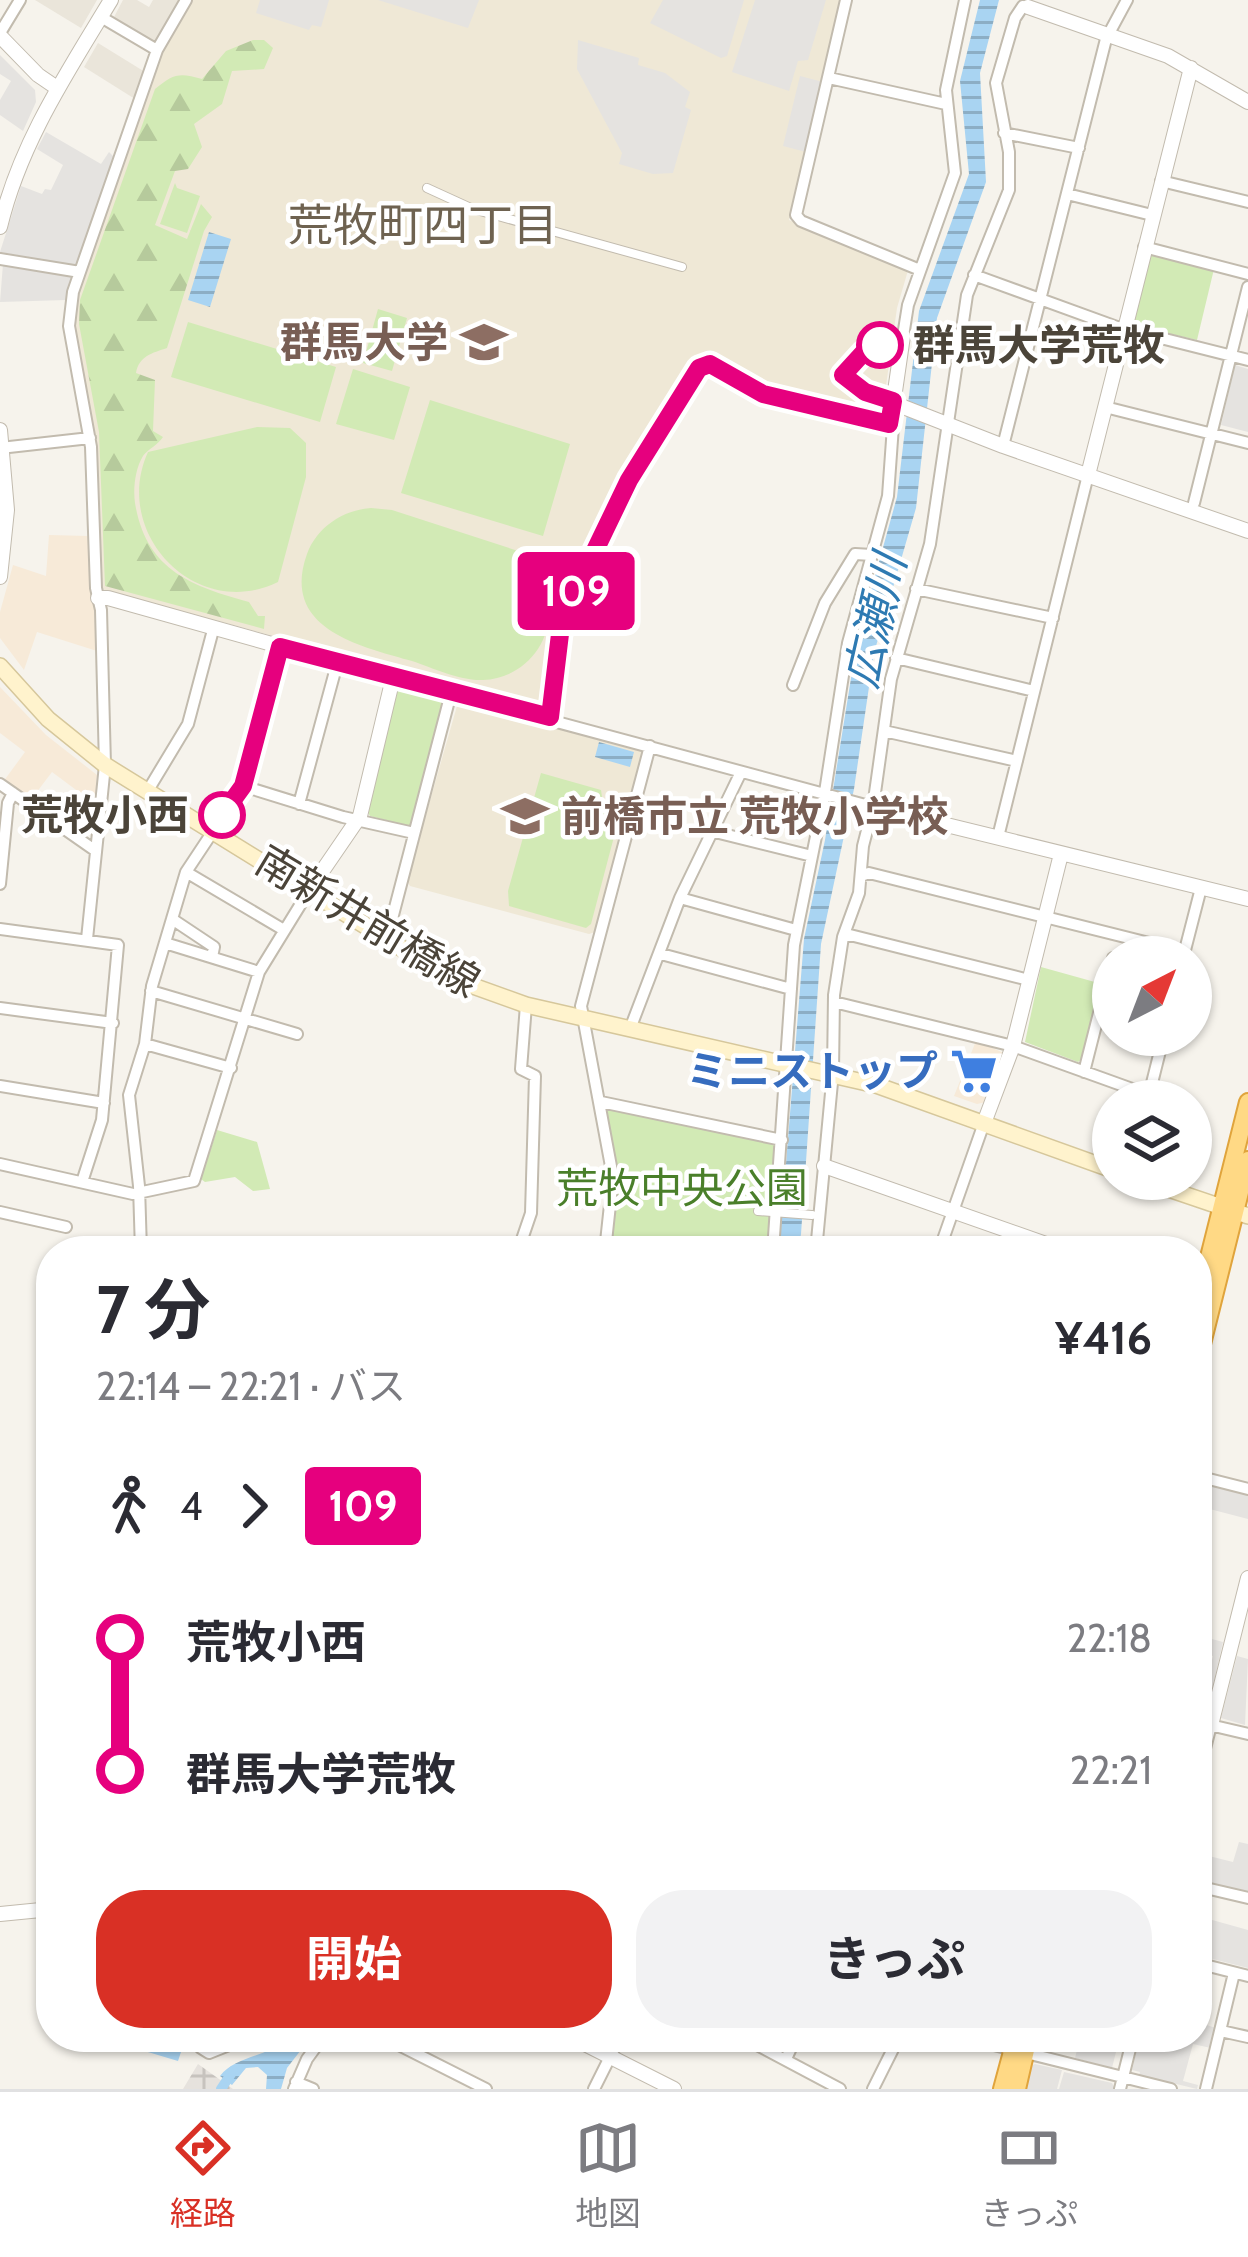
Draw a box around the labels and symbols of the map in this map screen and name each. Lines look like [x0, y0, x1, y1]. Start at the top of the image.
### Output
district label: 荒牧町四丁目 [288, 198, 558, 252]
place label: 群馬大学 [280, 316, 448, 368]
school or university icon: 群馬大学 [459, 317, 509, 367]
place label: 群馬大学荒牧 [913, 319, 1165, 371]
marker: 群馬大学荒牧 [858, 323, 902, 367]
water label: 広瀬川 [834, 545, 917, 693]
line badge: 109 [507, 552, 645, 630]
place label: 荒牧小西 [21, 789, 189, 841]
place label: 前橋市立 荒牧小学校 [561, 790, 948, 842]
school or university icon: 前橋市立 荒牧小学校 [500, 791, 550, 841]
marker: 荒牧小西 [200, 793, 244, 837]
street label: 南新井前橋線 [247, 834, 489, 1008]
north arrow [1092, 936, 1212, 1056]
place label: ミニストップ [686, 1045, 938, 1097]
supermarket icon: ミニストップ [949, 1046, 999, 1096]
park label: 荒牧中央公園 [556, 1162, 808, 1214]

